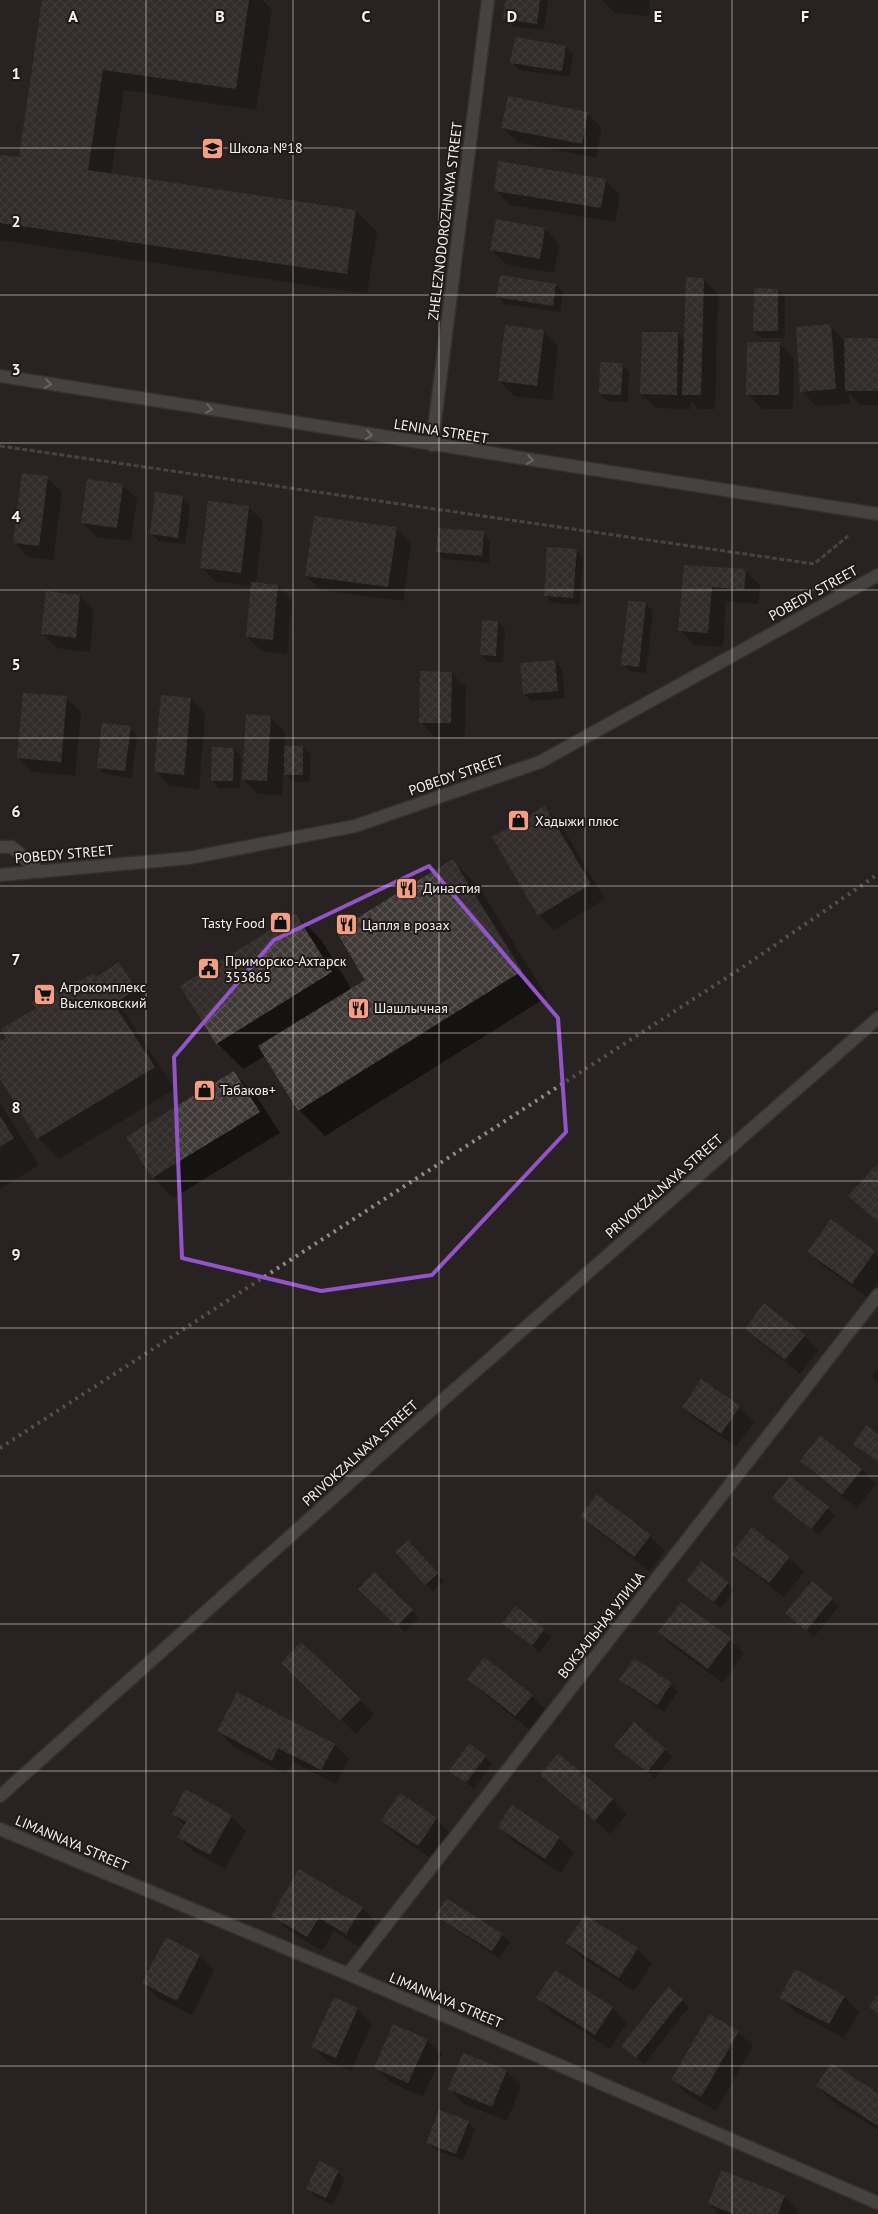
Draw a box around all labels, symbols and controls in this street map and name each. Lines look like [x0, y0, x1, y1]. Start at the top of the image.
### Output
text: A [68, 6, 78, 26]
text: B [215, 6, 225, 26]
text: C [362, 6, 371, 26]
text: D [507, 6, 517, 26]
text: E [654, 6, 662, 26]
text: F [801, 6, 809, 26]
text: 1 [11, 63, 21, 83]
street label: ZHELEZNODOROZHNAYA STREET [424, 121, 466, 321]
school or university icon: Школа №18 [201, 136, 225, 160]
place label: Школа №18 [229, 139, 303, 157]
text: 2 [11, 211, 21, 231]
text: 3 [11, 359, 21, 379]
one-way arrow [44, 378, 52, 388]
one-way arrow [204, 404, 213, 414]
street label: LENINA STREET [393, 415, 490, 447]
one-way arrow [365, 429, 373, 440]
one-way arrow [526, 454, 534, 465]
text: 4 [11, 506, 21, 526]
street label: POBEDY STREET [765, 561, 861, 625]
text: 5 [11, 654, 21, 674]
street label: POBEDY STREET [406, 750, 506, 800]
text: 6 [11, 801, 21, 821]
shop icon: Хадыжи плюс [507, 809, 531, 833]
place label: Хадыжи плюс [535, 812, 619, 830]
street label: POBEDY STREET [14, 841, 114, 867]
restaurant icon: Династия [395, 876, 419, 900]
place label: Династия [423, 879, 480, 897]
shop icon: Tasty Food [269, 911, 293, 935]
restaurant icon: Цапля в розах [334, 913, 358, 937]
place label: Tasty Food [202, 914, 265, 932]
place label: Цапля в розах [362, 916, 450, 934]
text: 7 [11, 949, 21, 969]
place label: Приморско-Ахтарск 353865 [225, 952, 347, 986]
public building icon: Приморско-Ахтарск 353865 [197, 957, 221, 981]
place label: Агрокомплекс Выселковский [60, 978, 147, 1012]
supermarket icon: Агрокомплекс Выселковский [32, 983, 56, 1007]
restaurant icon: Шашлычная [346, 996, 370, 1020]
place label: Шашлычная [374, 999, 448, 1017]
shop icon: Табаков+ [192, 1078, 216, 1102]
place label: Табаков+ [220, 1081, 276, 1099]
text: 8 [11, 1097, 21, 1117]
street label: PRIVOKZALNAYA STREET [602, 1130, 727, 1242]
text: 9 [11, 1244, 21, 1264]
street label: PRIVOKZALNAYA STREET [298, 1396, 422, 1510]
street label: ВОКЗАЛЬНАЯ УЛИЦА [554, 1567, 649, 1682]
street label: LIMANNAYA STREET [13, 1811, 132, 1875]
street label: LIMANNAYA STREET [387, 1968, 506, 2032]

